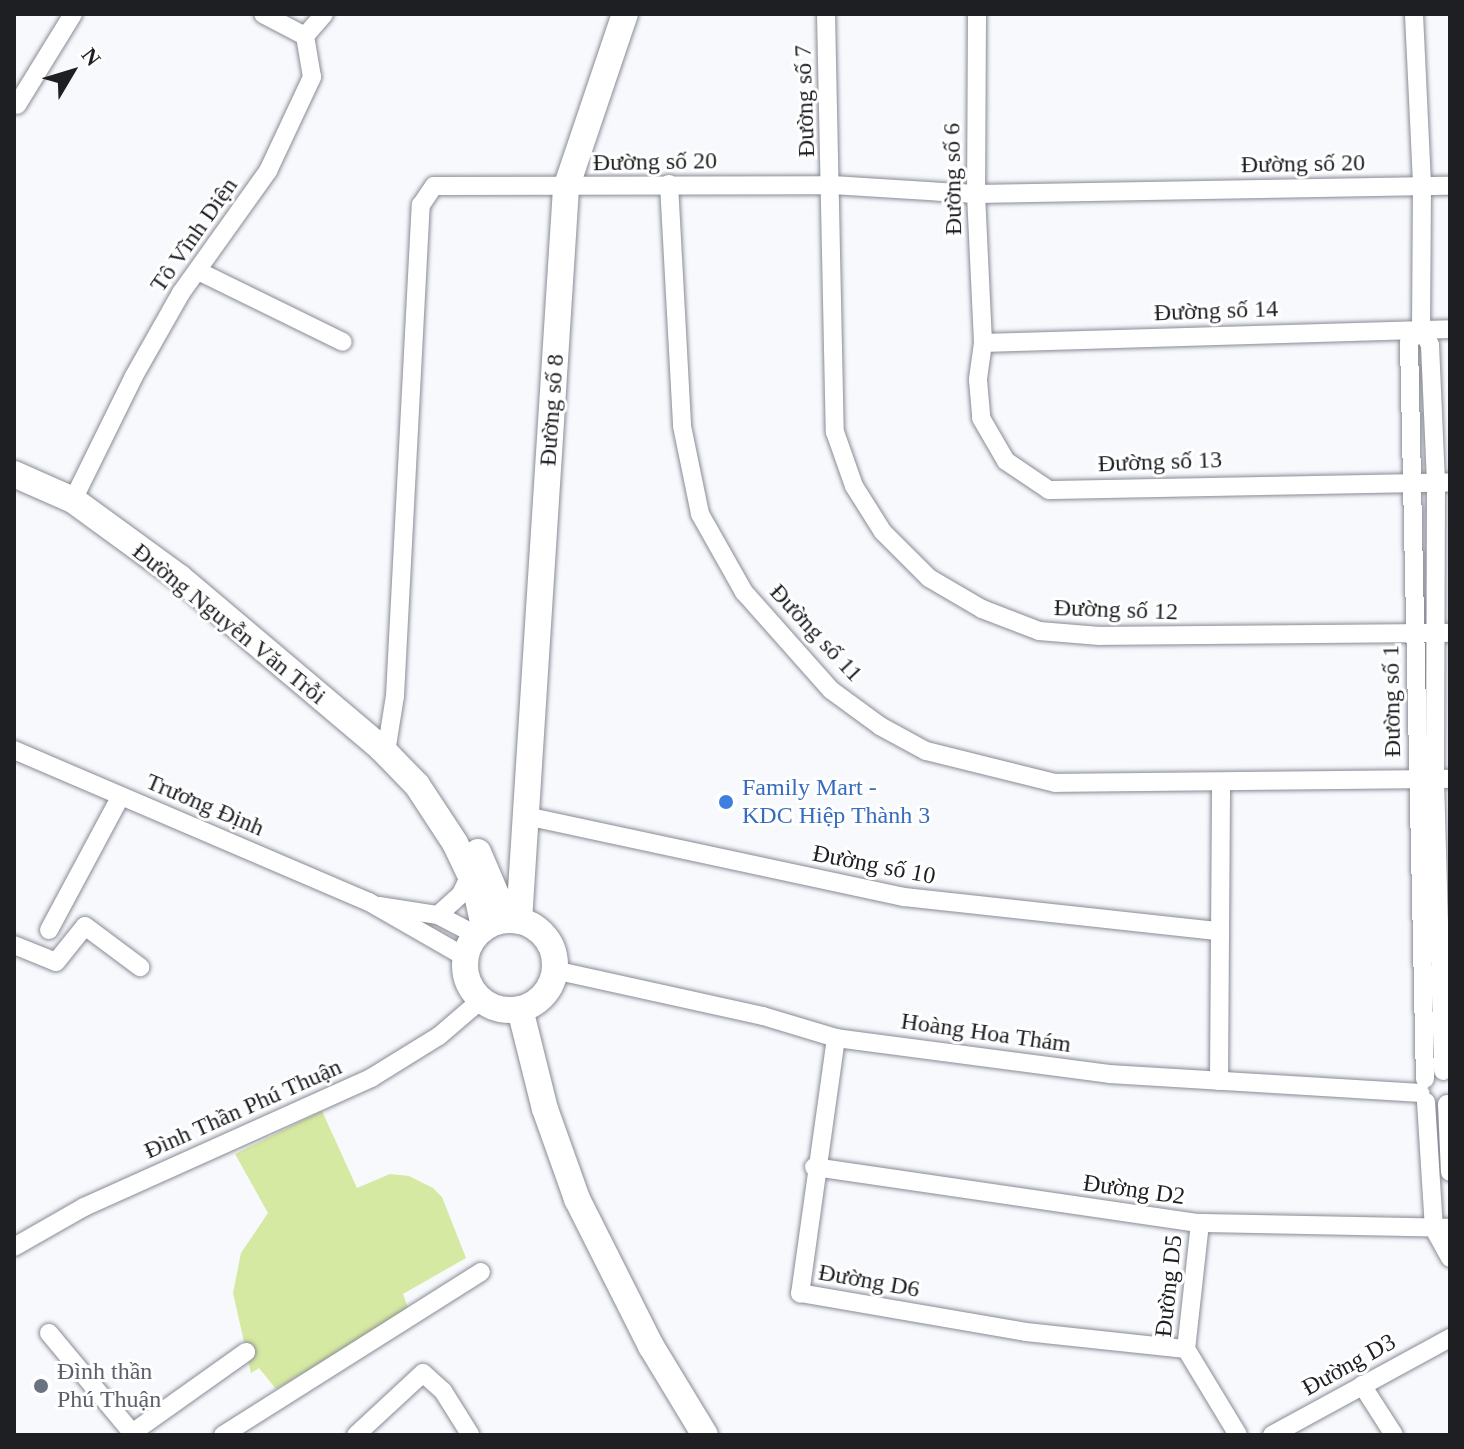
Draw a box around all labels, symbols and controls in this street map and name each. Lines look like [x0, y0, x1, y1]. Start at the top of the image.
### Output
north arrow [32, 32, 112, 112]
text: N [77, 43, 106, 71]
street label: Đường số 7 [789, 44, 821, 158]
street label: Đường số 6 [938, 123, 968, 235]
street label: Đường số 20 [593, 147, 717, 177]
street label: Đường số 20 [1241, 149, 1365, 179]
street label: Tô Vĩnh Diện [144, 172, 244, 298]
street label: Đường số 14 [1153, 294, 1279, 328]
street label: Đường số 8 [534, 353, 570, 467]
street label: Đường số 13 [1097, 445, 1223, 479]
street label: Đường Nguyễn Văn Trỗi [126, 537, 332, 711]
street label: Đường số 11 [763, 578, 869, 688]
street label: Đường số 12 [1053, 593, 1179, 627]
street label: Đường số 1 [1377, 645, 1407, 757]
street label: Trương Định [142, 767, 268, 843]
place label: Family Mart - KDC Hiệp Thành 3 [742, 774, 931, 830]
marker: Family Mart - KDC Hiệp Thành 3 [717, 793, 735, 811]
street label: Đường số 10 [810, 839, 938, 891]
street label: Hoàng Hoa Thám [899, 1007, 1073, 1059]
street label: Đình Thần Phú Thuận [139, 1052, 347, 1166]
street label: Đường D2 [1081, 1169, 1187, 1211]
street label: Đường D5 [1149, 1234, 1189, 1338]
street label: Đường D6 [816, 1258, 922, 1304]
street label: Đường D3 [1297, 1328, 1401, 1402]
place label: Đình thần Phú Thuận [57, 1358, 162, 1414]
marker: Đình thần Phú Thuận [32, 1377, 50, 1395]

